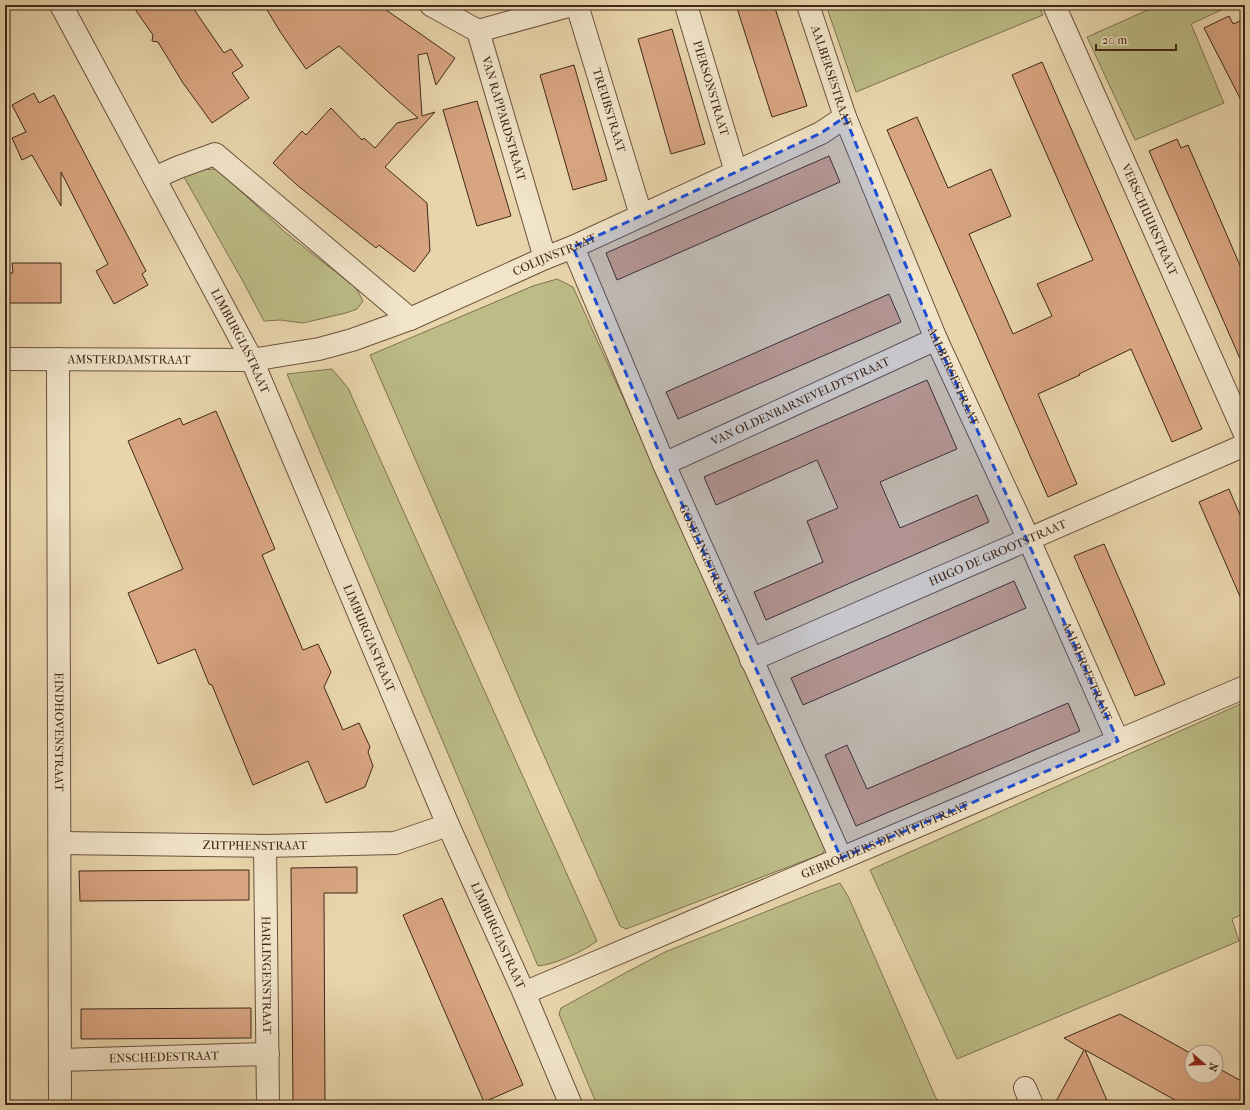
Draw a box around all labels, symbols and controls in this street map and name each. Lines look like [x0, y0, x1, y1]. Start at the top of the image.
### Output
street label: AALBERSESTRAAT [808, 23, 856, 130]
scale bar [1096, 26, 1176, 52]
text: 20 m [1102, 33, 1127, 47]
street label: PIERSONSTRAAT [690, 39, 732, 139]
street label: VAN RAPPARDSTRAAT [479, 54, 529, 183]
street label: TREUBSTRAAT [590, 66, 629, 155]
street label: VERSCHUURSTRAAT [1118, 161, 1181, 279]
street label: COLIJNSTRAAT [511, 230, 599, 279]
street label: LIMBURGIASTRAAT [208, 286, 273, 396]
street label: AALBERSESTRAAT [925, 324, 982, 428]
street label: AMSTERDAMSTRAAT [66, 352, 191, 367]
street label: VAN OLDENBARNEVELDTSTRAAT [708, 354, 893, 449]
street label: GOSELINGSTRAAT [676, 502, 733, 607]
street label: HUGO DE GROOTSTRAAT [927, 516, 1069, 589]
street label: LIMBURGIASTRAAT [340, 582, 399, 695]
street label: AALBERSESTRAAT [1059, 619, 1115, 724]
street label: EINDHOVENSTRAAT [52, 672, 66, 793]
street label: GEBROEDERS DE WITTSTRAAT [799, 798, 972, 882]
street label: ZUTPHENSTRAAT [202, 838, 308, 853]
street label: LIMBURGIASTRAAT [468, 880, 529, 992]
street label: HARLINGENSTRAAT [259, 916, 274, 1035]
north arrow [1184, 1044, 1224, 1084]
street label: ENSCHEDESTRAAT [109, 1048, 220, 1066]
text: N [1205, 1061, 1220, 1074]

